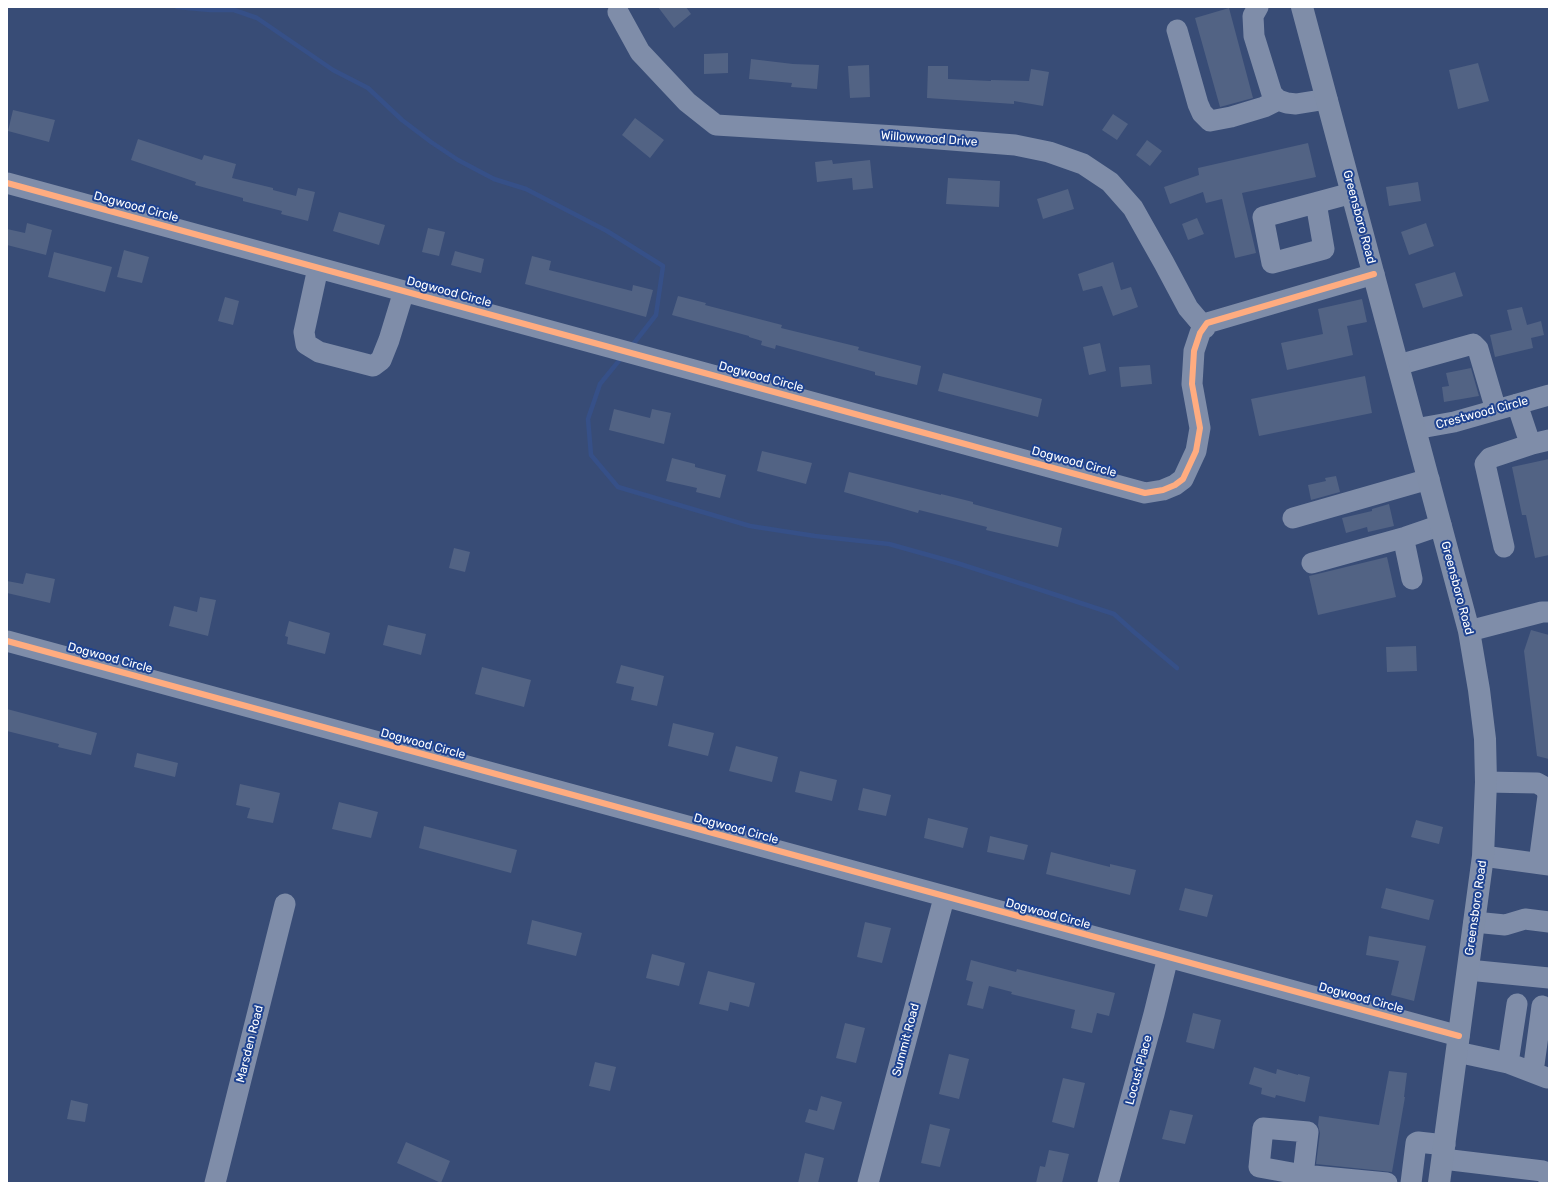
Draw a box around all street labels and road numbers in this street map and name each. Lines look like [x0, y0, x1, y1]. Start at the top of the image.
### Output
street label: Willowwood Drive [880, 128, 978, 150]
street label: Greensboro Road [1340, 169, 1378, 265]
street label: Dogwood Circle [92, 189, 180, 225]
street label: Dogwood Circle [405, 274, 493, 310]
street label: Dogwood Circle [717, 359, 805, 395]
street label: Crestwood Circle [1434, 394, 1530, 432]
street label: Dogwood Circle [1030, 444, 1118, 480]
street label: Greensboro Road [1438, 540, 1476, 636]
street label: Dogwood Circle [66, 640, 154, 676]
street label: Dogwood Circle [379, 726, 467, 762]
street label: Dogwood Circle [692, 811, 780, 847]
street label: Greensboro Road [1462, 859, 1490, 957]
street label: Dogwood Circle [1004, 896, 1092, 932]
street label: Dogwood Circle [1317, 980, 1405, 1016]
street label: Summit Road [889, 1002, 923, 1078]
street label: Marsden Road [233, 1004, 267, 1084]
street label: Locust Place [1123, 1034, 1155, 1106]

